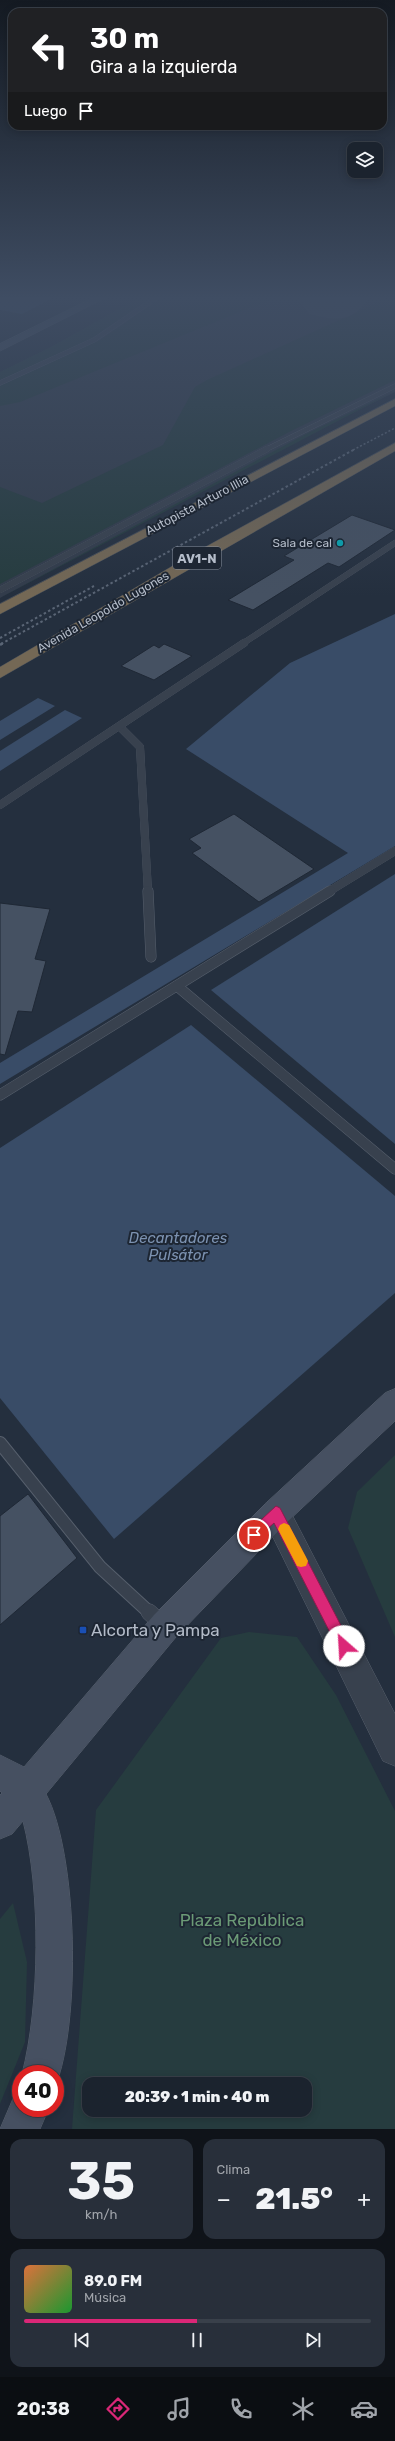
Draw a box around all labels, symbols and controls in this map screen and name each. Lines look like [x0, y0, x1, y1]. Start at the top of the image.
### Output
text: 30 m [90, 22, 159, 55]
icon: left [24, 24, 76, 76]
text: Gira a la izquierda [90, 56, 237, 78]
icon: arrive [75, 100, 97, 122]
text: Luego [24, 102, 67, 120]
map controls [347, 142, 383, 178]
button: layers [347, 142, 383, 178]
street label: Autopista Arturo Illia [143, 472, 251, 538]
place label: Sala de cal [272, 536, 332, 550]
marker: Sala de cal [335, 538, 345, 548]
road number: AV1-N [173, 547, 221, 569]
street label: Avenida Leopoldo Lugones [35, 568, 171, 656]
water label: Decantadores Pulsátor [129, 1229, 228, 1264]
pin [237, 1518, 271, 1552]
icon: arrive [243, 1524, 265, 1546]
place label: Alcorta y Pampa [91, 1620, 220, 1640]
marker: Alcorta y Pampa [78, 1625, 88, 1635]
position arrow [323, 1625, 365, 1667]
park label: Plaza República de México [180, 1910, 304, 1950]
speed limit sign: 40 [12, 2065, 64, 2117]
text: 20:39 · 1 min · 40 m [125, 2088, 269, 2106]
text: 35 [67, 2150, 135, 2212]
text: Clima [217, 2162, 250, 2177]
text: 21.5° [255, 2181, 333, 2217]
text: − [217, 2186, 231, 2213]
text: + [357, 2186, 371, 2213]
text: km/h [85, 2207, 117, 2222]
text: 89.0 FM [84, 2272, 142, 2290]
text: Música [84, 2290, 126, 2305]
icon: previous [71, 2329, 93, 2351]
icon: pause [186, 2329, 208, 2351]
icon: next [302, 2329, 324, 2351]
icon: directions [104, 2395, 132, 2423]
icon: music [165, 2395, 193, 2423]
icon: phone [227, 2395, 255, 2423]
icon: climate [289, 2395, 317, 2423]
icon: car [350, 2395, 378, 2423]
text: 20:38 [17, 2398, 70, 2420]

